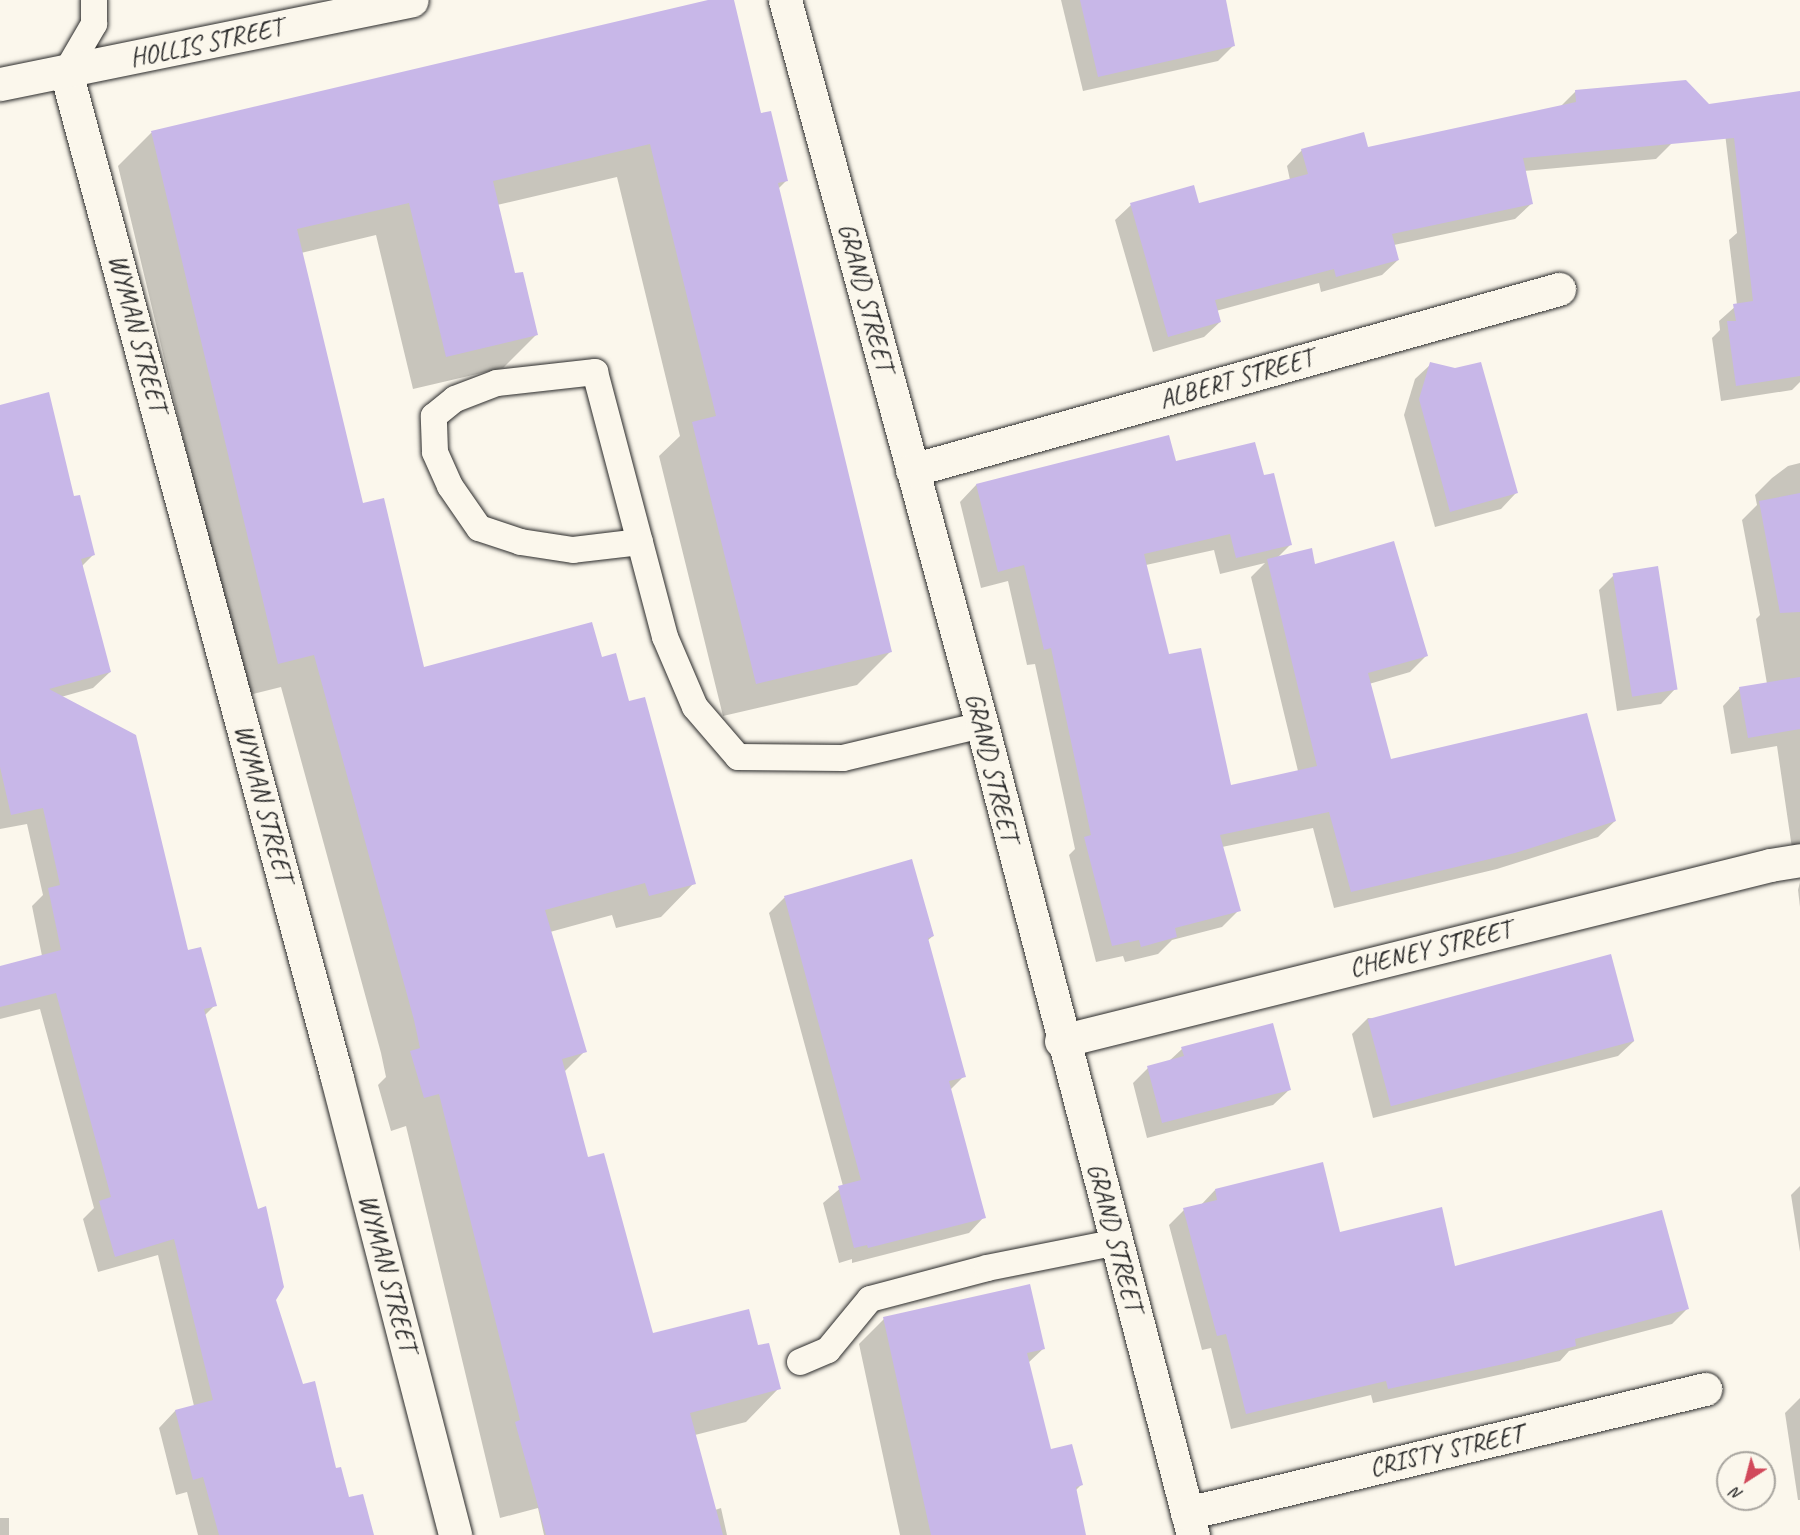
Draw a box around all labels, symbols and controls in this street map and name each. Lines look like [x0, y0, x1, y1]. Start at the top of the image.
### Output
street label: HOLLIS STREET [127, 12, 285, 74]
street label: GRAND STREET [831, 220, 901, 374]
street label: WYMAN STREET [102, 251, 174, 415]
street label: ALBERT STREET [1156, 342, 1316, 416]
street label: GRAND STREET [959, 690, 1025, 844]
street label: WYMAN STREET [228, 721, 300, 885]
street label: CHENEY STREET [1346, 914, 1514, 984]
street label: GRAND STREET [1080, 1160, 1150, 1314]
street label: WYMAN STREET [352, 1191, 424, 1355]
street label: CRISTY STREET [1367, 1418, 1525, 1484]
north arrow [1716, 1451, 1776, 1511]
text: N [1727, 1483, 1746, 1505]

